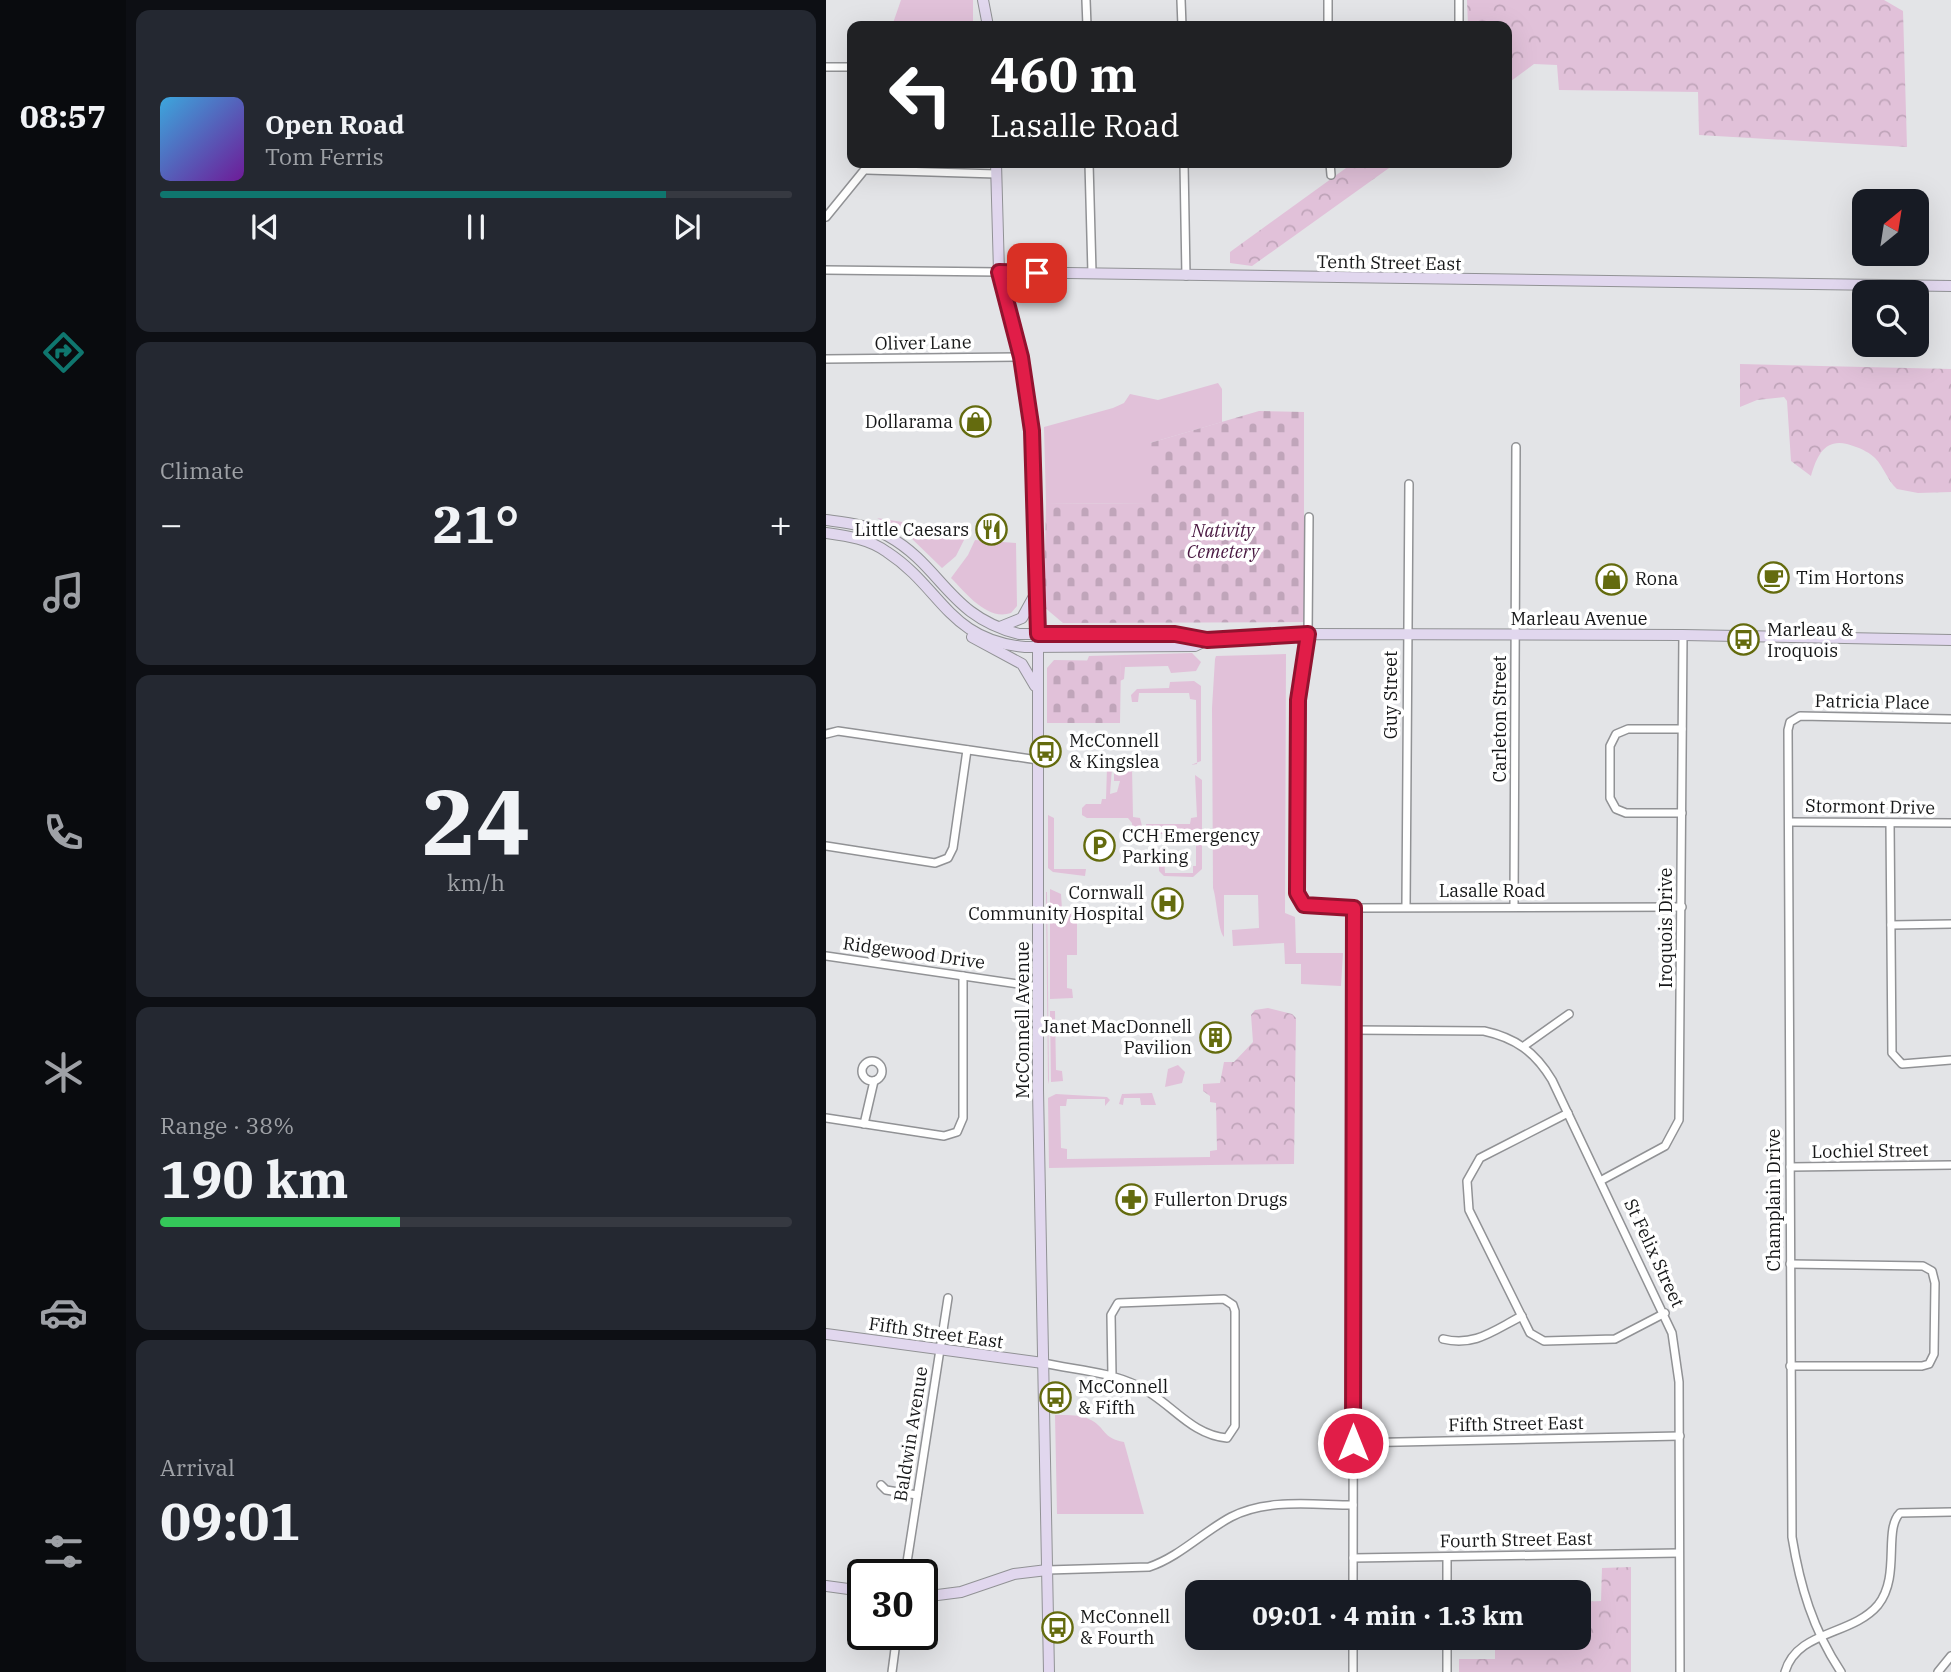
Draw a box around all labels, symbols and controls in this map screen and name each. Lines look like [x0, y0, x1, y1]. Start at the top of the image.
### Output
text: 460 m [990, 42, 1137, 105]
icon: left [875, 49, 966, 140]
text: 08:57 [20, 95, 106, 137]
text: Lasalle Road [990, 104, 1180, 146]
text: Open Road [265, 107, 404, 141]
text: Tom Ferris [265, 141, 384, 171]
north arrow [1852, 189, 1928, 266]
map controls [1852, 189, 1929, 357]
icon: previous [246, 208, 284, 246]
icon: pause [457, 208, 495, 246]
icon: next [668, 208, 706, 246]
pin [1007, 243, 1067, 303]
street label: Tenth Street East [1316, 250, 1462, 275]
icon: arrive [1018, 254, 1056, 292]
button: search [1852, 280, 1929, 357]
icon: directions [39, 328, 88, 377]
street label: Oliver Lane [874, 330, 972, 355]
shop icon: Dollarama [959, 405, 993, 439]
place label: Dollarama [865, 410, 953, 433]
text: Climate [160, 455, 244, 485]
text: 21° [433, 490, 519, 557]
text: − [160, 499, 183, 548]
text: + [769, 499, 792, 548]
restaurant icon: Little Caesars [975, 513, 1009, 547]
place label: Little Caesars [855, 518, 969, 541]
park label: Nativity Cemetery [1187, 519, 1261, 563]
cafe icon: Tim Hortons [1756, 561, 1790, 595]
shop icon: Rona [1595, 562, 1629, 596]
place label: Tim Hortons [1796, 566, 1904, 589]
place label: Rona [1635, 567, 1678, 590]
icon: music [39, 568, 88, 617]
street label: Marleau Avenue [1510, 607, 1648, 630]
place label: Marleau & Iroquois [1767, 618, 1854, 662]
bus stop icon: Marleau & Iroquois [1727, 623, 1761, 657]
street label: Guy Street [1379, 651, 1402, 739]
street label: Carleton Street [1488, 655, 1511, 783]
street label: Patricia Place [1814, 689, 1930, 714]
place label: McConnell & Kingslea [1069, 729, 1160, 773]
bus stop icon: McConnell & Kingslea [1029, 734, 1063, 768]
text: 24 [421, 762, 531, 880]
street label: Stormont Drive [1805, 794, 1935, 819]
icon: phone [39, 808, 88, 857]
place label: CCH Emergency Parking [1122, 824, 1260, 868]
parking icon: CCH Emergency Parking [1082, 829, 1116, 863]
text: km/h [447, 867, 505, 897]
street label: Iroquois Drive [1654, 868, 1677, 988]
street label: Lasalle Road [1439, 879, 1545, 902]
place label: Cornwall Community Hospital [968, 881, 1144, 925]
hospital icon: Cornwall Community Hospital [1150, 886, 1184, 920]
street label: Ridgewood Drive [842, 931, 987, 974]
street label: McConnell Avenue [1011, 941, 1034, 1099]
place label: Janet MacDonnell Pavilion [1041, 1015, 1192, 1059]
building icon: Janet MacDonnell Pavilion [1198, 1020, 1232, 1054]
icon: climate [39, 1048, 88, 1097]
text: Range · 38% [160, 1110, 294, 1140]
street label: Champlain Drive [1762, 1129, 1785, 1271]
street label: Lochiel Street [1811, 1138, 1929, 1163]
text: 190 km [160, 1145, 349, 1212]
pharmacy icon: Fullerton Drugs [1114, 1183, 1148, 1217]
place label: Fullerton Drugs [1154, 1188, 1288, 1211]
street label: St Felix Street [1619, 1195, 1690, 1311]
icon: car [39, 1288, 88, 1337]
street label: Fifth Street East [867, 1312, 1005, 1353]
street label: Baldwin Avenue [888, 1365, 933, 1503]
place label: McConnell & Fifth [1078, 1375, 1168, 1419]
bus stop icon: McConnell & Fifth [1038, 1380, 1072, 1414]
position arrow [1316, 1406, 1390, 1480]
street label: Fifth Street East [1448, 1411, 1584, 1436]
text: Arrival [160, 1452, 235, 1482]
text: 09:01 [160, 1487, 301, 1554]
icon: filters [39, 1527, 88, 1576]
street label: Fourth Street East [1439, 1527, 1593, 1552]
speed limit sign: 30 [847, 1559, 938, 1650]
text: 09:01 · 4 min · 1.3 km [1252, 1598, 1524, 1632]
place label: McConnell & Fourth [1080, 1605, 1170, 1649]
bus stop icon: McConnell & Fourth [1040, 1610, 1074, 1644]

